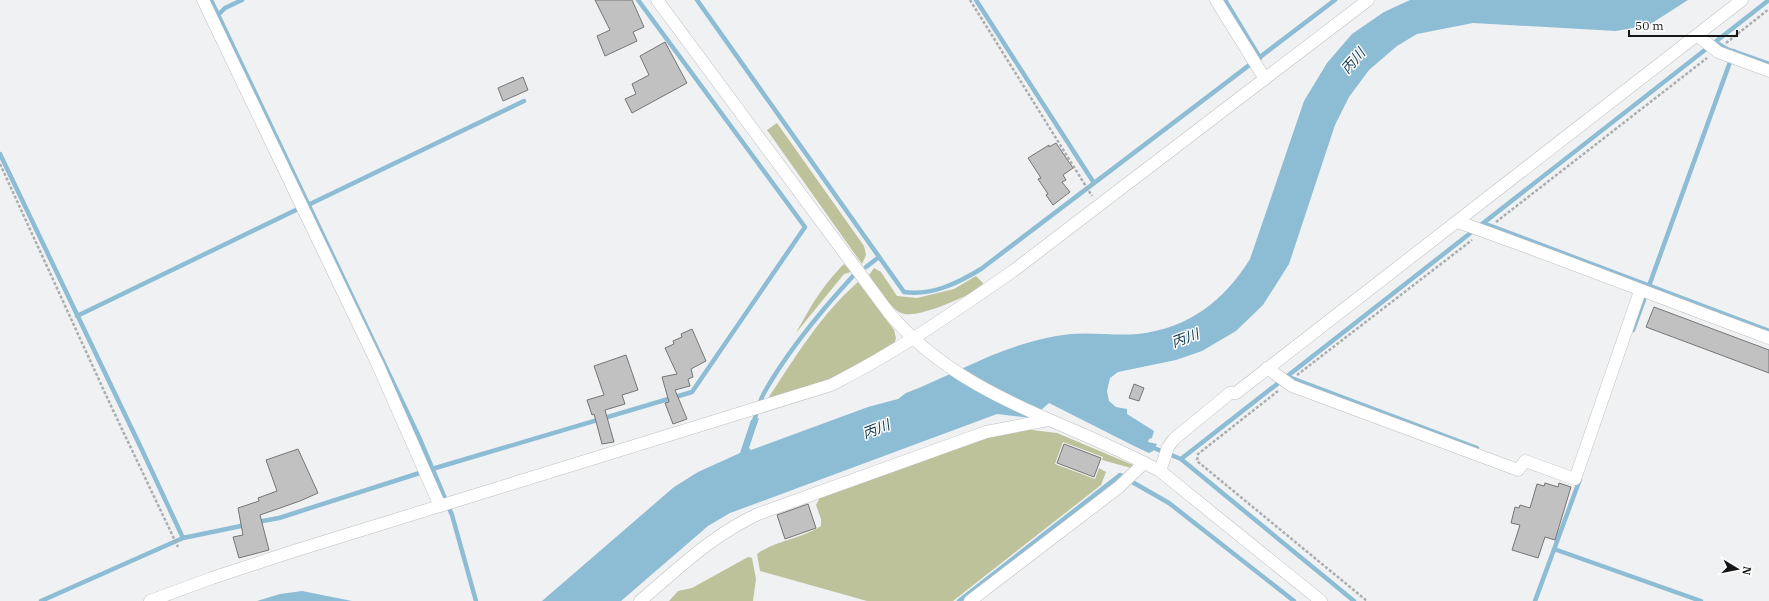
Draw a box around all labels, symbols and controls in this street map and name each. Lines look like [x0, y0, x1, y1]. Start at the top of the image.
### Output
scale bar [1629, 12, 1737, 38]
text: 50 m [1635, 18, 1664, 33]
water label: 丙川 [1337, 43, 1370, 77]
water label: 丙川 [1169, 324, 1203, 351]
water label: 丙川 [860, 415, 894, 442]
north arrow [1717, 549, 1757, 589]
text: N [1739, 565, 1754, 577]

